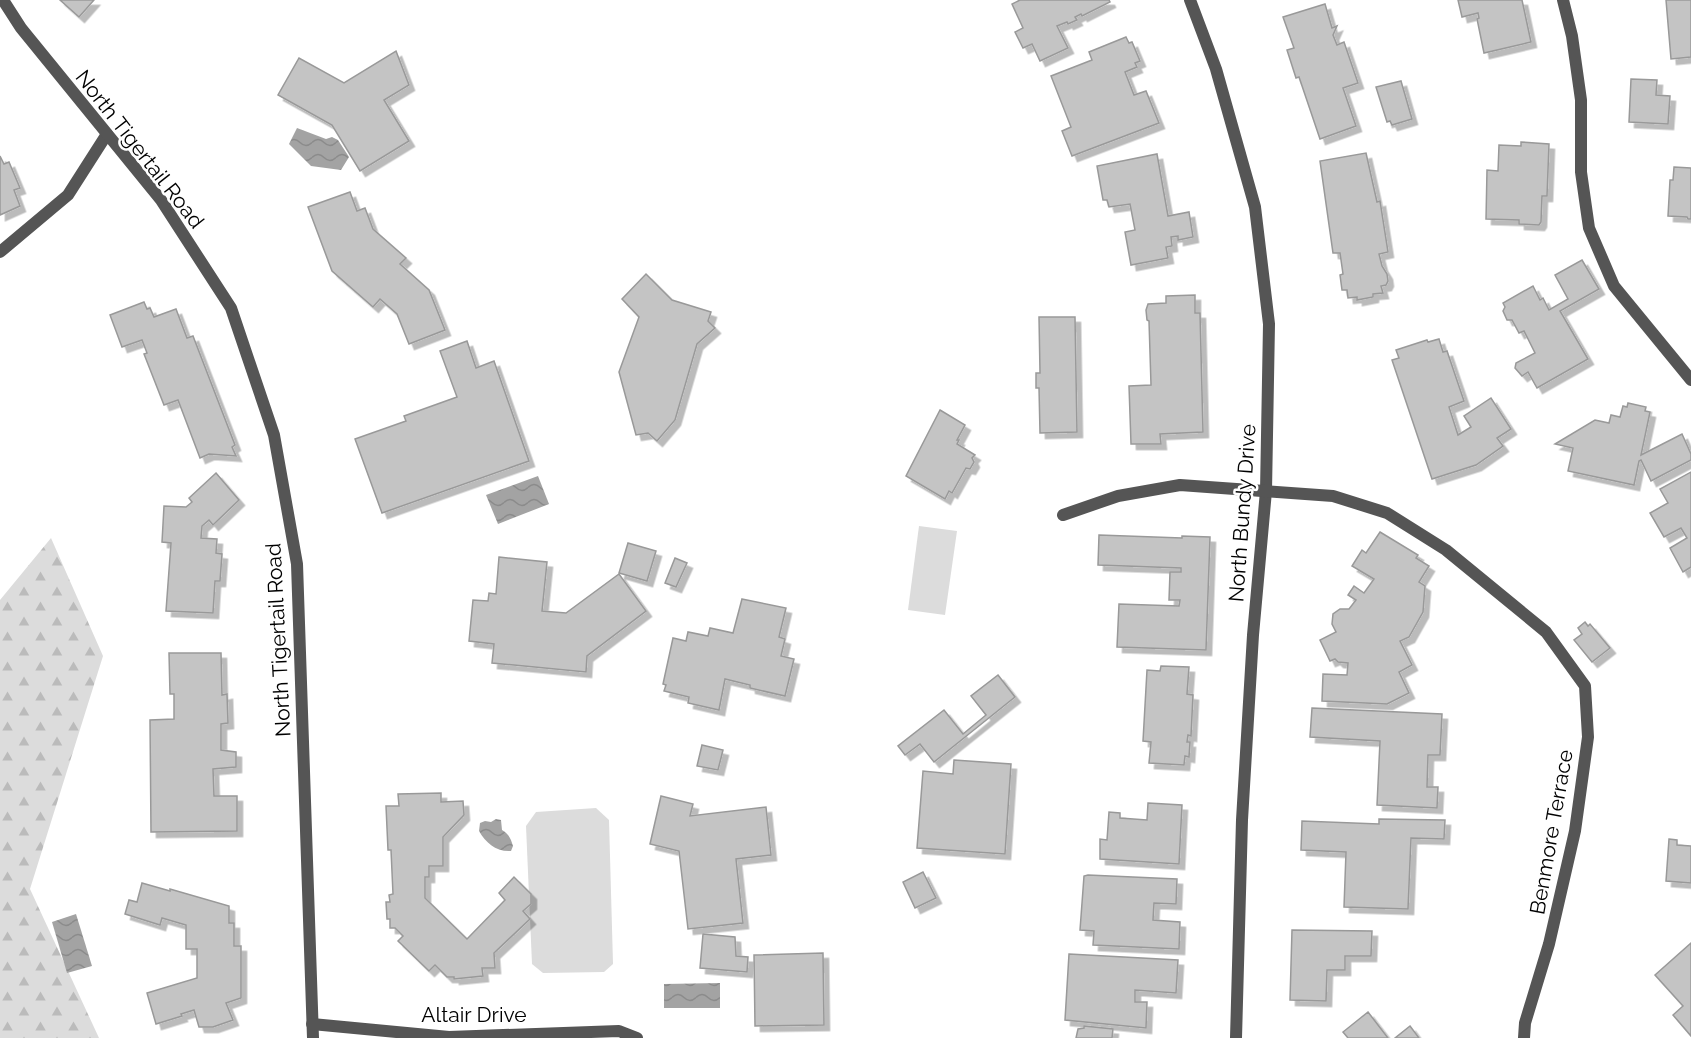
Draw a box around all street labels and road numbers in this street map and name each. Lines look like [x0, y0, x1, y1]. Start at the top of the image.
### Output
street label: North Tigertail Road [70, 65, 210, 233]
street label: North Bundy Drive [1223, 423, 1261, 603]
street label: North Tigertail Road [260, 543, 296, 737]
street label: Benmore Terrace [1524, 748, 1578, 916]
street label: Altair Drive [421, 1002, 527, 1027]

